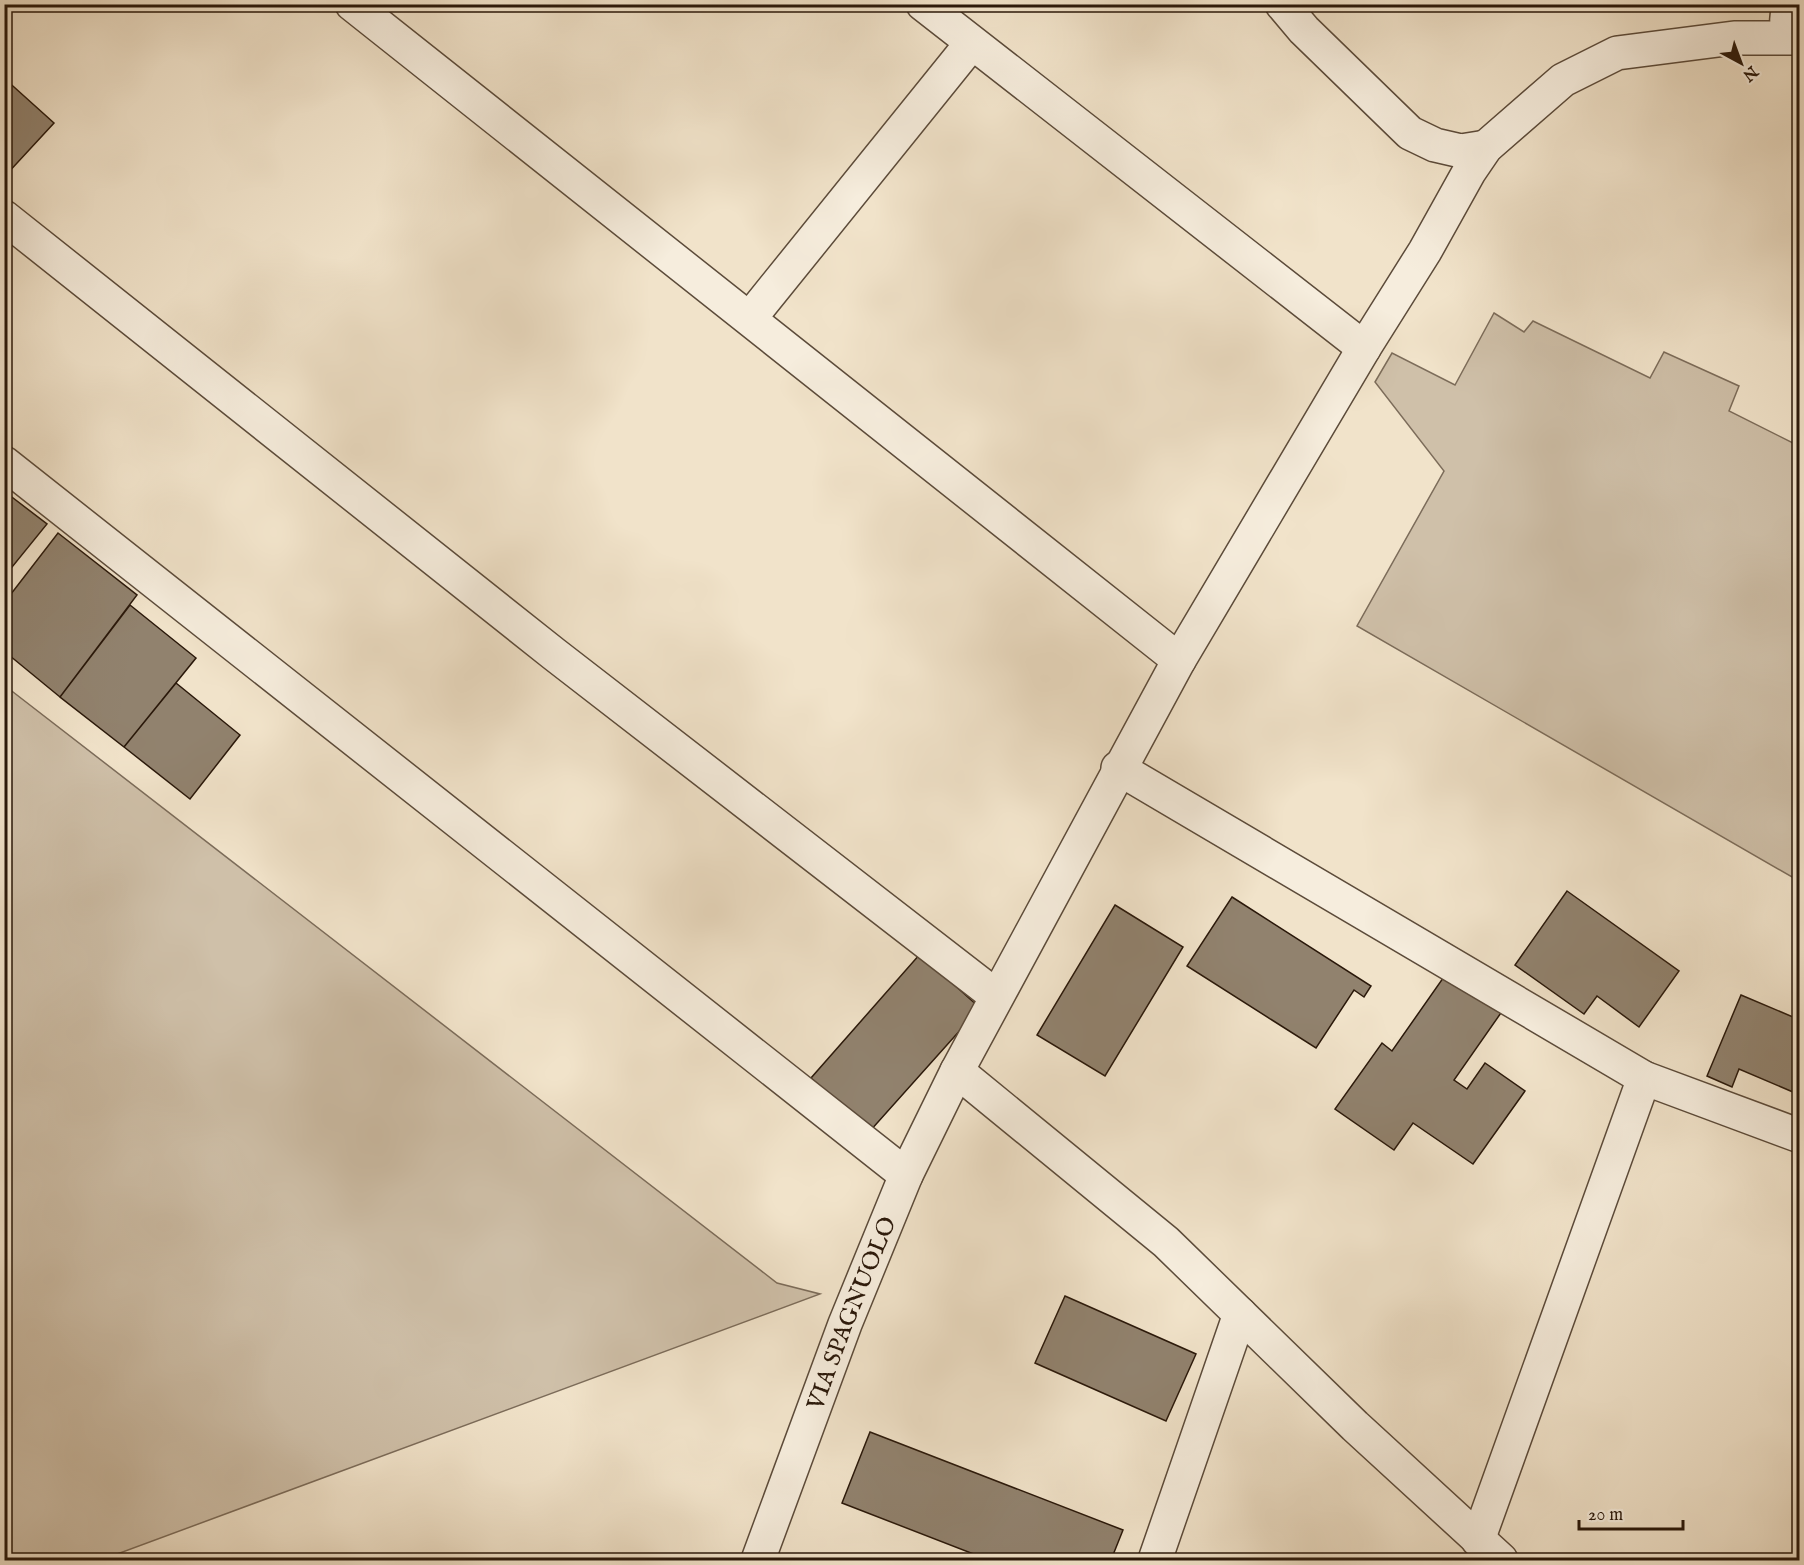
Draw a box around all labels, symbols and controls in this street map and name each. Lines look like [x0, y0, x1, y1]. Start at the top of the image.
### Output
north arrow [1711, 33, 1771, 93]
text: N [1738, 60, 1762, 85]
street label: VIA SPAGNUOLO [800, 1212, 904, 1415]
scale bar [1579, 1493, 1682, 1531]
text: 20 m [1588, 1504, 1623, 1527]

